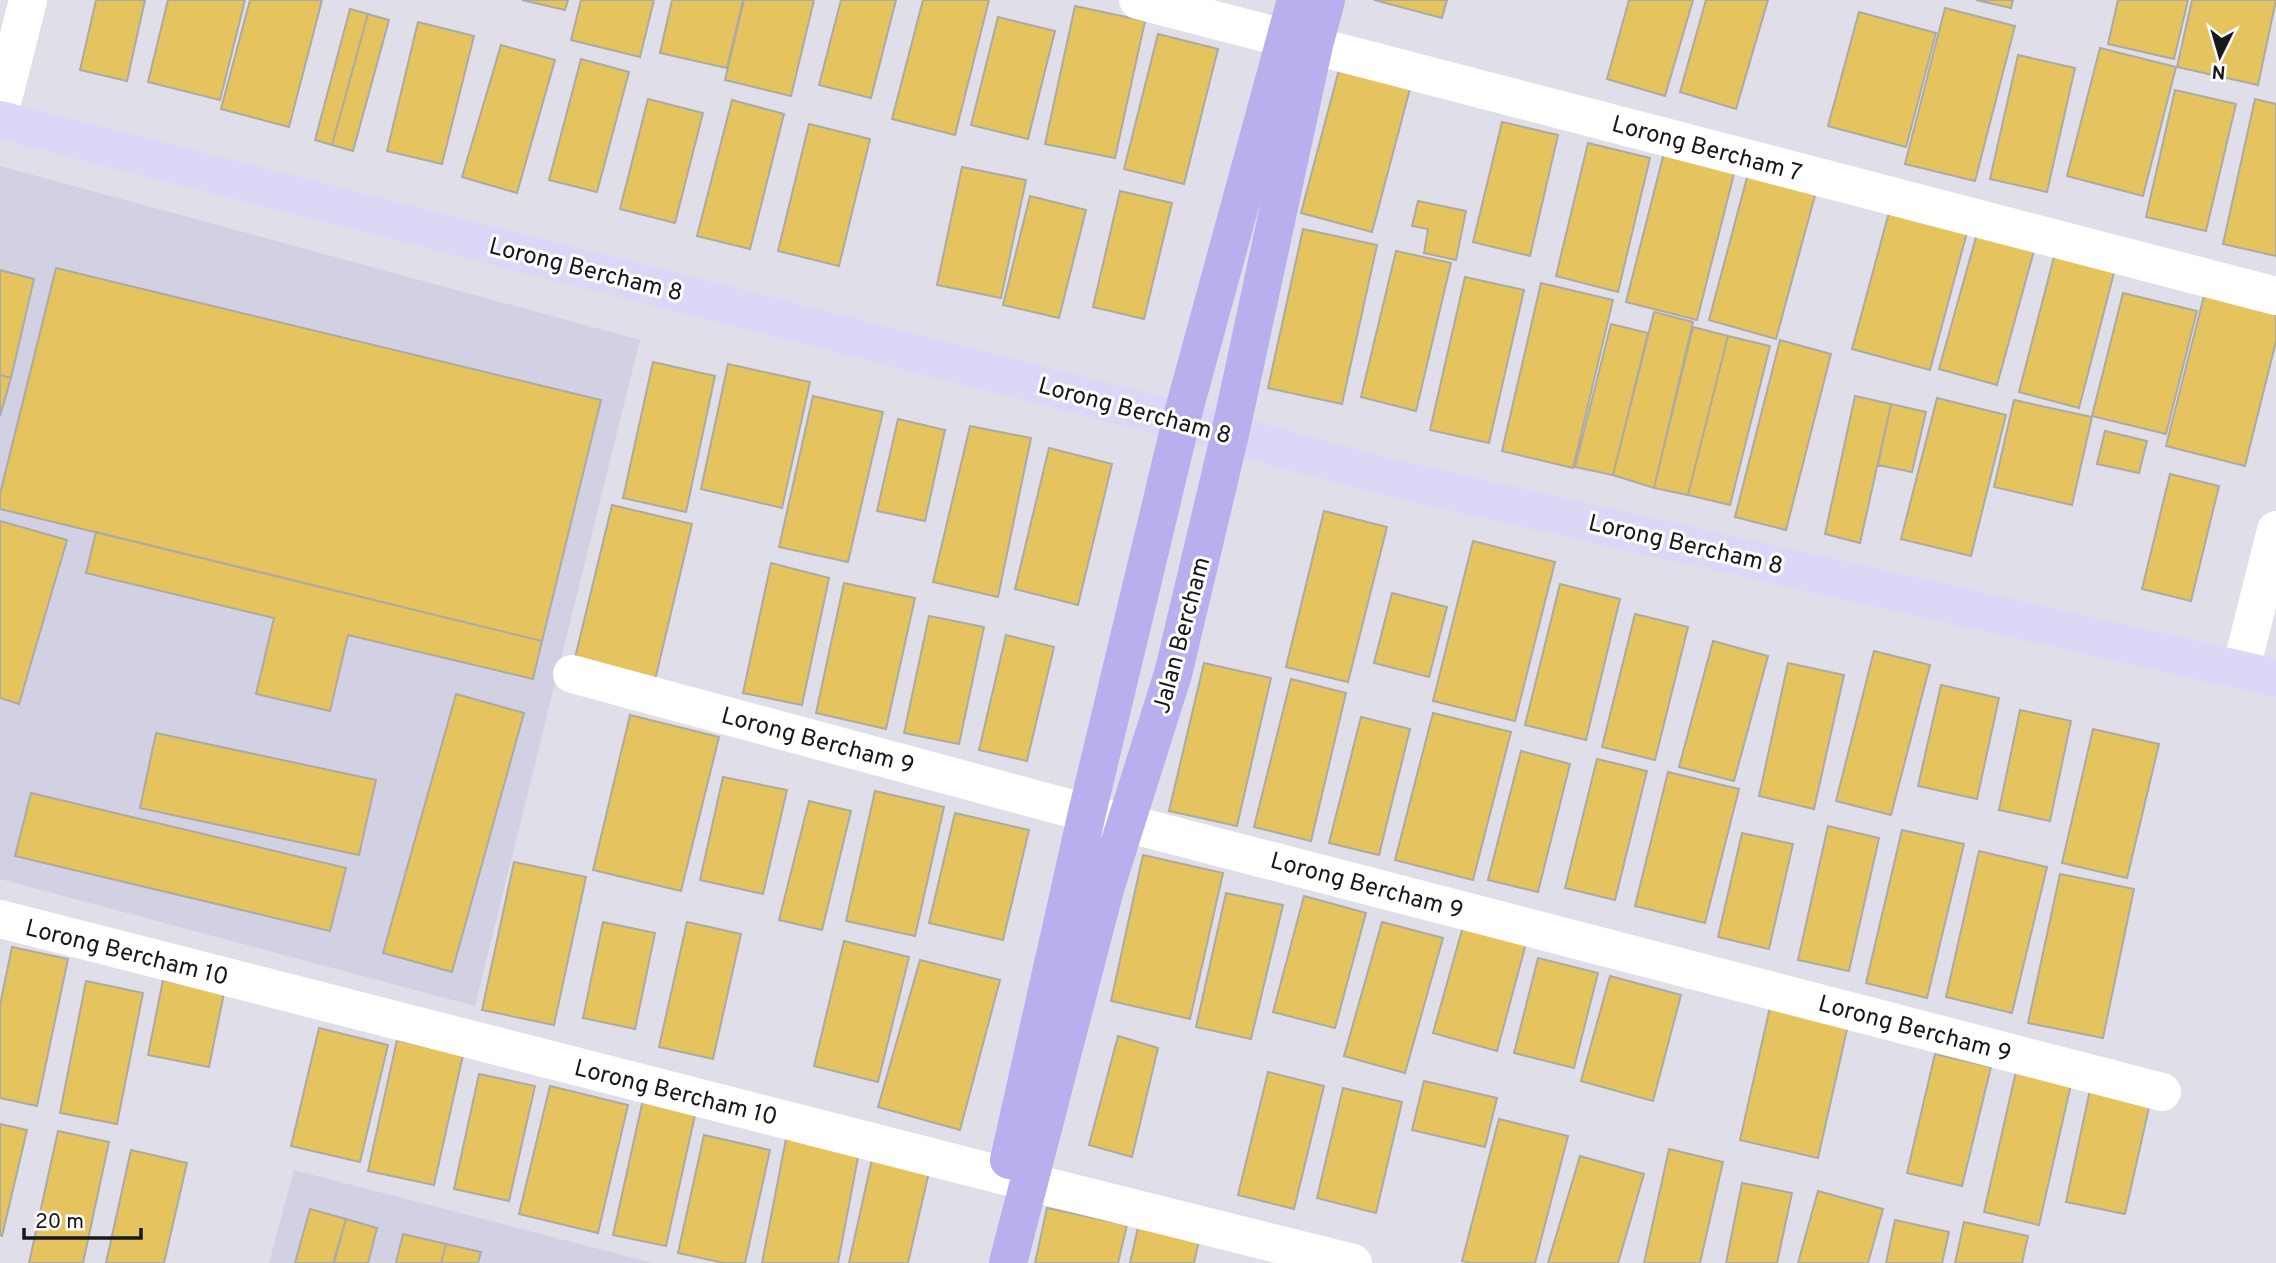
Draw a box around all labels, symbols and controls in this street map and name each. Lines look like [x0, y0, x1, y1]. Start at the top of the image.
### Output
north arrow [2185, 21, 2255, 91]
text: N [2211, 58, 2227, 83]
street label: Lorong Bercham 7 [1608, 110, 1805, 190]
street label: Lorong Bercham 8 [485, 232, 686, 310]
street label: Lorong Bercham 8 [1035, 372, 1234, 452]
street label: Lorong Bercham 8 [1585, 509, 1786, 583]
street label: Jalan Bercham [1148, 554, 1218, 717]
street label: Lorong Bercham 9 [718, 702, 917, 782]
street label: Lorong Bercham 9 [1267, 847, 1466, 927]
street label: Lorong Bercham 10 [22, 914, 231, 994]
street label: Lorong Bercham 9 [1815, 990, 2014, 1070]
street label: Lorong Bercham 10 [571, 1054, 780, 1134]
scale bar [24, 1196, 142, 1240]
text: 20 m [35, 1209, 84, 1236]

